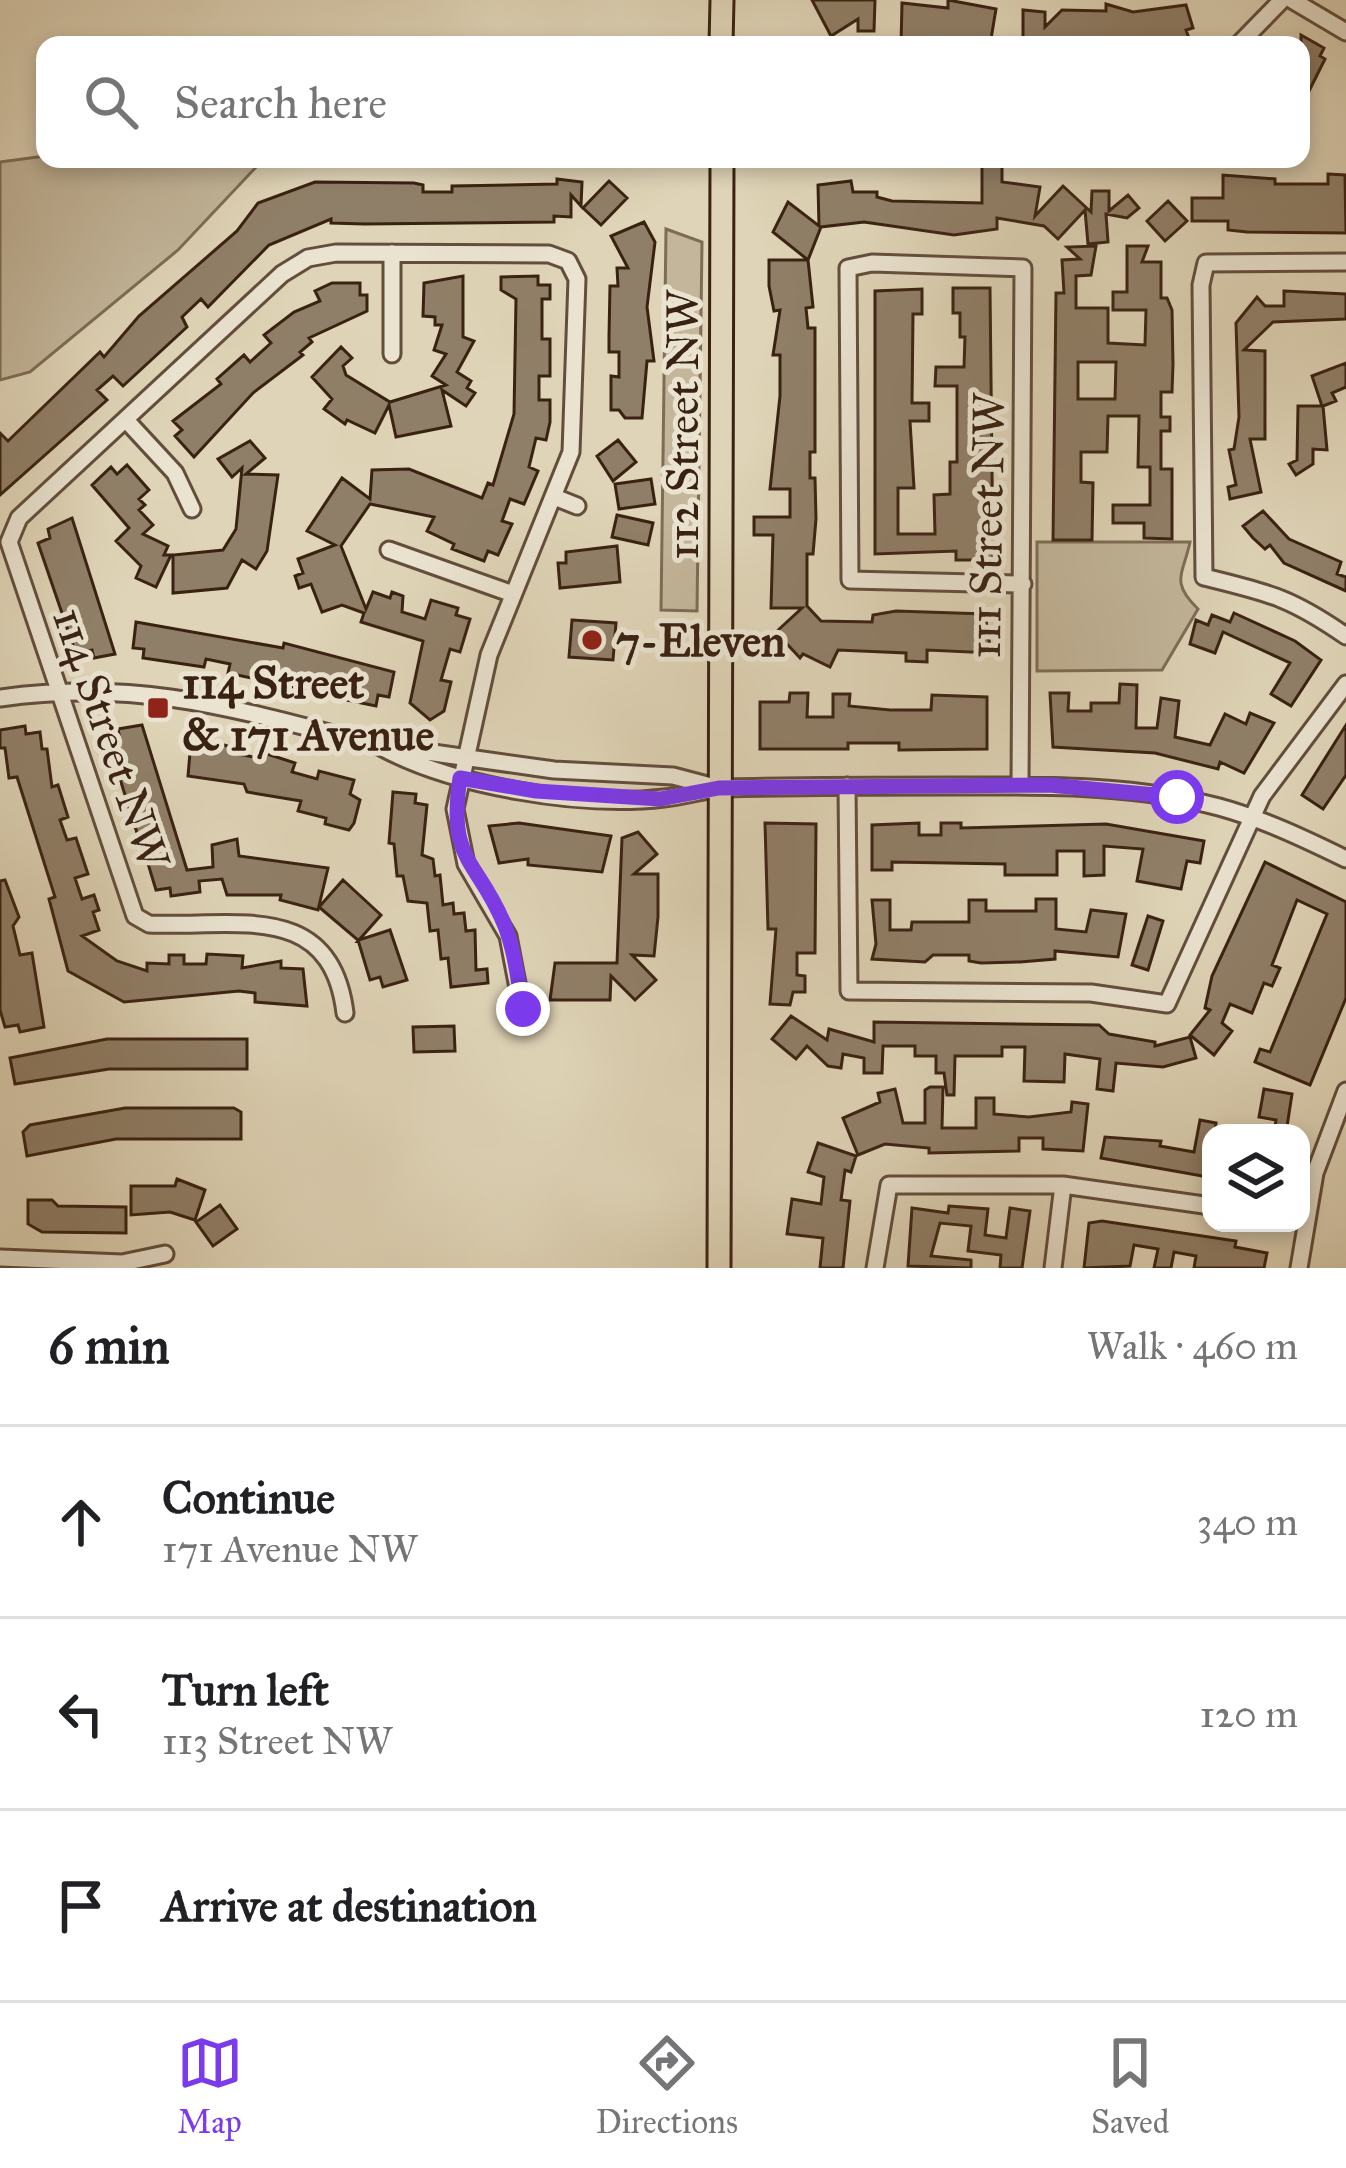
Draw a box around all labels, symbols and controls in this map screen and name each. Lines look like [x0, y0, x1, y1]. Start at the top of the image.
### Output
search box [36, 36, 1310, 168]
icon: search [78, 69, 144, 135]
text: Search here [174, 75, 387, 130]
street label: 112 Street NW [655, 289, 710, 560]
street label: 111 Street NW [957, 392, 1016, 659]
street label: 114 Street NW [41, 600, 182, 877]
place label: 7-Eleven [616, 613, 785, 668]
marker: 7-Eleven [579, 627, 605, 653]
place label: 114 Street & 171 Avenue [182, 655, 434, 762]
marker: 114 Street & 171 Avenue [145, 695, 171, 721]
route start [1150, 770, 1204, 824]
route end [496, 982, 550, 1036]
map controls [1202, 1124, 1310, 1232]
button: layers [1202, 1124, 1310, 1232]
text: 6 min [48, 1315, 170, 1377]
text: Walk · 460 m [1087, 1322, 1298, 1370]
text: Continue [162, 1470, 335, 1525]
icon: ahead [48, 1489, 114, 1555]
text: 340 m [1197, 1498, 1298, 1546]
text: 171 Avenue NW [162, 1525, 418, 1573]
text: Turn left [162, 1662, 329, 1717]
icon: left [48, 1681, 114, 1747]
text: 120 m [1199, 1690, 1298, 1738]
text: 113 Street NW [162, 1717, 392, 1765]
icon: arrive [48, 1873, 114, 1939]
text: Arrive at destination [162, 1878, 537, 1933]
tab: Map [177, 2030, 243, 2142]
tab: Directions [596, 2030, 738, 2142]
tab: Saved [1091, 2030, 1169, 2142]

